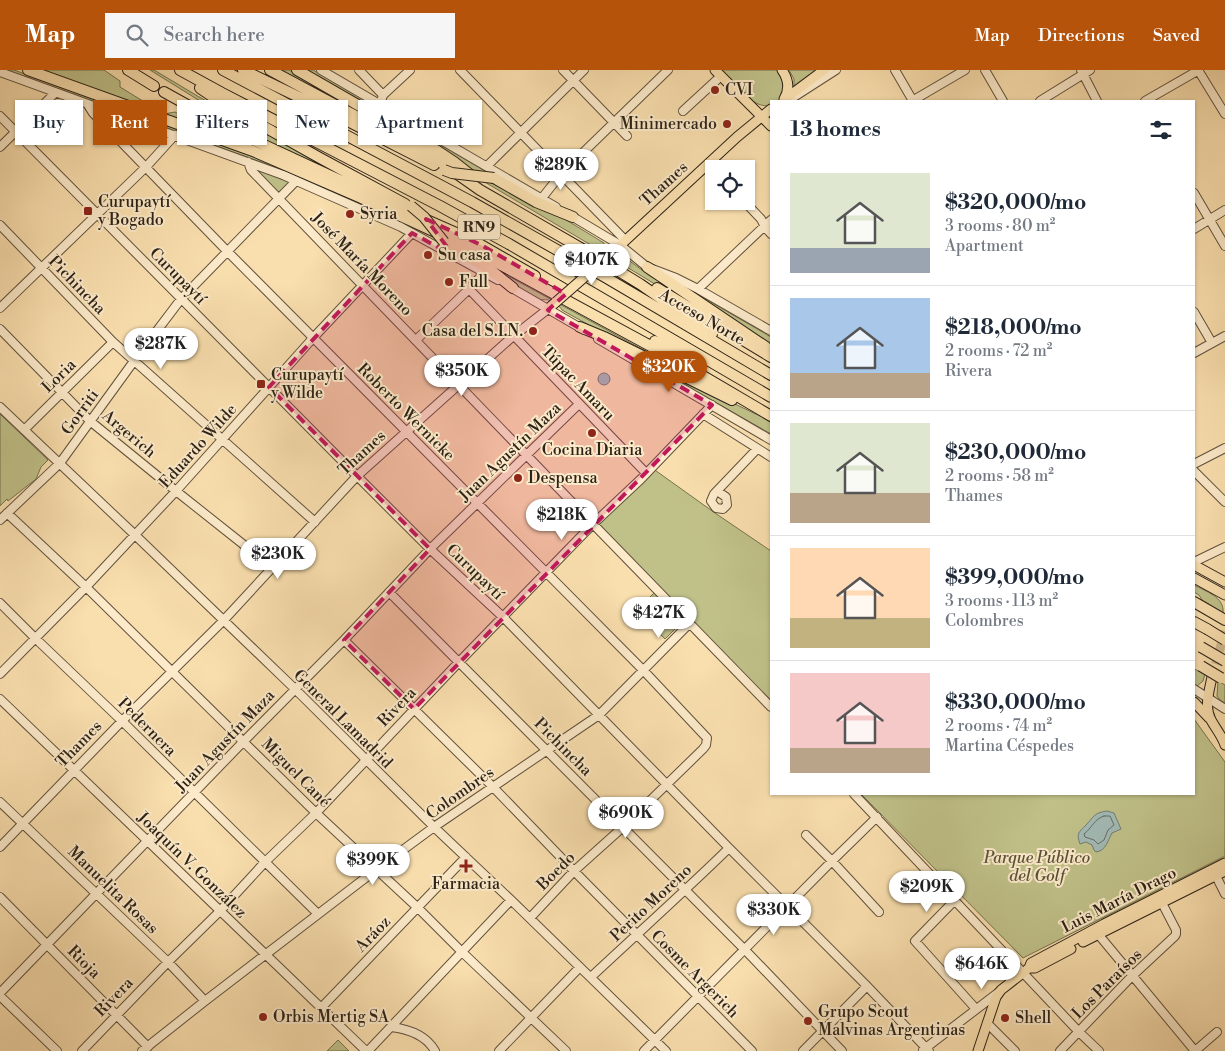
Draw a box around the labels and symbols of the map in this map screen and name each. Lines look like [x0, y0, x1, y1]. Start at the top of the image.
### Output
place label: CVI [725, 80, 753, 100]
marker: CVI [709, 84, 721, 96]
place label: Minimercado [620, 114, 717, 134]
marker: Minimercado [721, 118, 733, 130]
pin: $289K [526, 148, 596, 191]
street label: Thames [636, 157, 692, 211]
place label: Curupaytí y Bogado [97, 192, 171, 230]
place label: Syria [360, 204, 398, 224]
marker: Curupaytí y Bogado [82, 205, 94, 217]
street label: José María Moreno [307, 207, 417, 320]
marker: Syria [344, 208, 356, 220]
road number: RN9 [458, 214, 500, 240]
street label: Curupaytí [145, 243, 211, 309]
pin: $407K [557, 244, 627, 286]
place label: Su casa [438, 245, 492, 265]
marker: Su casa [422, 249, 434, 261]
street label: Pichincha [44, 251, 111, 319]
place label: Full [459, 272, 488, 292]
marker: Full [443, 276, 455, 288]
street label: Acceso Norte [655, 284, 748, 350]
place label: Casa del S.I.N. [422, 321, 523, 341]
marker: Casa del S.I.N. [527, 325, 539, 337]
pin: $287K [126, 328, 196, 370]
street label: Túpac Amaru [537, 341, 619, 425]
pin: $320K [634, 350, 704, 393]
street label: Loria [38, 354, 81, 397]
pin: $350K [427, 354, 497, 397]
street label: Roberto Wernicke [353, 359, 459, 465]
place label: Curupaytí y Wilde [270, 365, 344, 403]
marker: Curupaytí y Wilde [255, 378, 267, 390]
street label: Gorriti [57, 385, 103, 439]
street label: Juan Agustín Maza [454, 397, 566, 507]
street label: Eduardo Wilde [155, 400, 241, 492]
street label: Argerich [97, 405, 160, 463]
street label: Thames [334, 426, 390, 480]
marker: Cocina Diaria [586, 427, 598, 439]
place label: Cocina Diaria [542, 440, 643, 460]
place label: Despensa [528, 468, 598, 488]
marker: Despensa [512, 472, 524, 484]
pin: $218K [527, 498, 597, 541]
pin: $230K [243, 538, 313, 580]
street label: Curupaytí [442, 540, 509, 605]
pin: $427K [624, 596, 694, 639]
street label: General Lamadrid [289, 665, 397, 773]
street label: Rivera [373, 682, 421, 731]
street label: Juan Agustín Maza [170, 685, 280, 797]
street label: Pedernera [113, 693, 181, 761]
street label: Pichincha [530, 714, 597, 781]
street label: Thames [52, 716, 106, 772]
street label: Miguel Cané [257, 734, 335, 812]
street label: Colombres [422, 762, 498, 824]
pin: $690K [591, 796, 661, 839]
street label: Joaquín V. González [132, 807, 251, 922]
street label: Manuelita Rosas [64, 842, 162, 938]
pin: $399K [338, 844, 408, 886]
street label: Boedo [532, 848, 579, 895]
park label: Parque Público del Golf [983, 848, 1090, 886]
marker: Farmacia [460, 860, 472, 872]
street label: Perito Moreno [606, 860, 696, 946]
street label: Luis María Drago [1058, 862, 1180, 938]
pin: $209K [892, 870, 962, 913]
place label: Farmacia [432, 874, 501, 894]
pin: $330K [739, 894, 809, 936]
street label: Aráoz [350, 912, 395, 957]
street label: Cosme Argerich [647, 926, 744, 1023]
street label: Rioja [63, 941, 105, 983]
street label: Los Paraísos [1068, 945, 1146, 1023]
pin: $646K [947, 948, 1017, 990]
street label: Rivera [90, 972, 138, 1021]
place label: Grupo Scout Malvinas Argentinas [818, 1002, 965, 1040]
place label: Orbis Mertig SA [273, 1007, 390, 1027]
place label: Shell [1015, 1008, 1052, 1028]
marker: Orbis Mertig SA [257, 1011, 269, 1023]
marker: Shell [999, 1012, 1011, 1024]
marker: Grupo Scout Malvinas Argentinas [802, 1015, 814, 1027]

